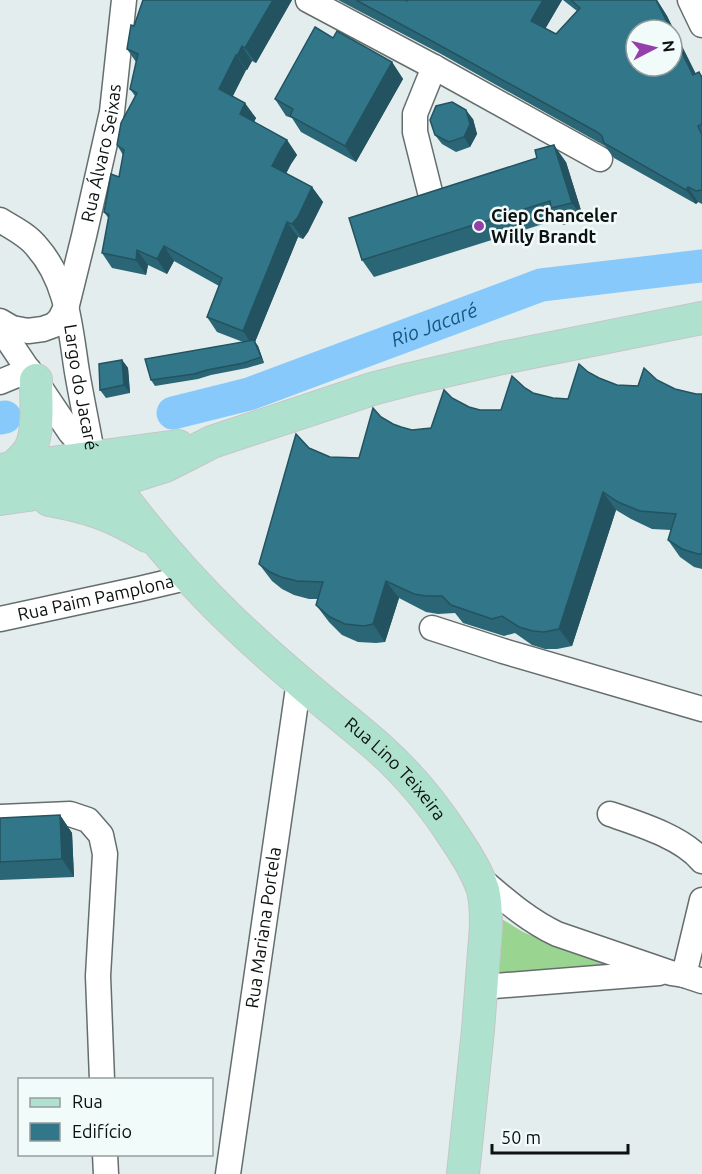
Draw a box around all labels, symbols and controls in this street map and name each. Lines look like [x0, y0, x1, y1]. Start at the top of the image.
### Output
north arrow [624, 18, 684, 78]
text: N [659, 39, 679, 53]
street label: Rua Álvaro Seixas [76, 83, 124, 224]
place label: Ciep Chanceler Willy Brandt [491, 205, 618, 246]
marker: Ciep Chanceler Willy Brandt [472, 219, 486, 233]
water label: Rio Jacaré [388, 298, 480, 351]
street label: Largo do Jacaré [61, 322, 102, 452]
street label: Rua Paim Pamplona [15, 570, 176, 624]
street label: Rua Lino Teixeira [341, 713, 451, 824]
street label: Rua Mariana Portela [241, 845, 284, 1009]
legend [18, 1078, 213, 1156]
text: Rua [72, 1091, 103, 1111]
scale bar [492, 1117, 628, 1155]
text: Edifício [72, 1121, 132, 1141]
text: 50 m [501, 1127, 541, 1147]

